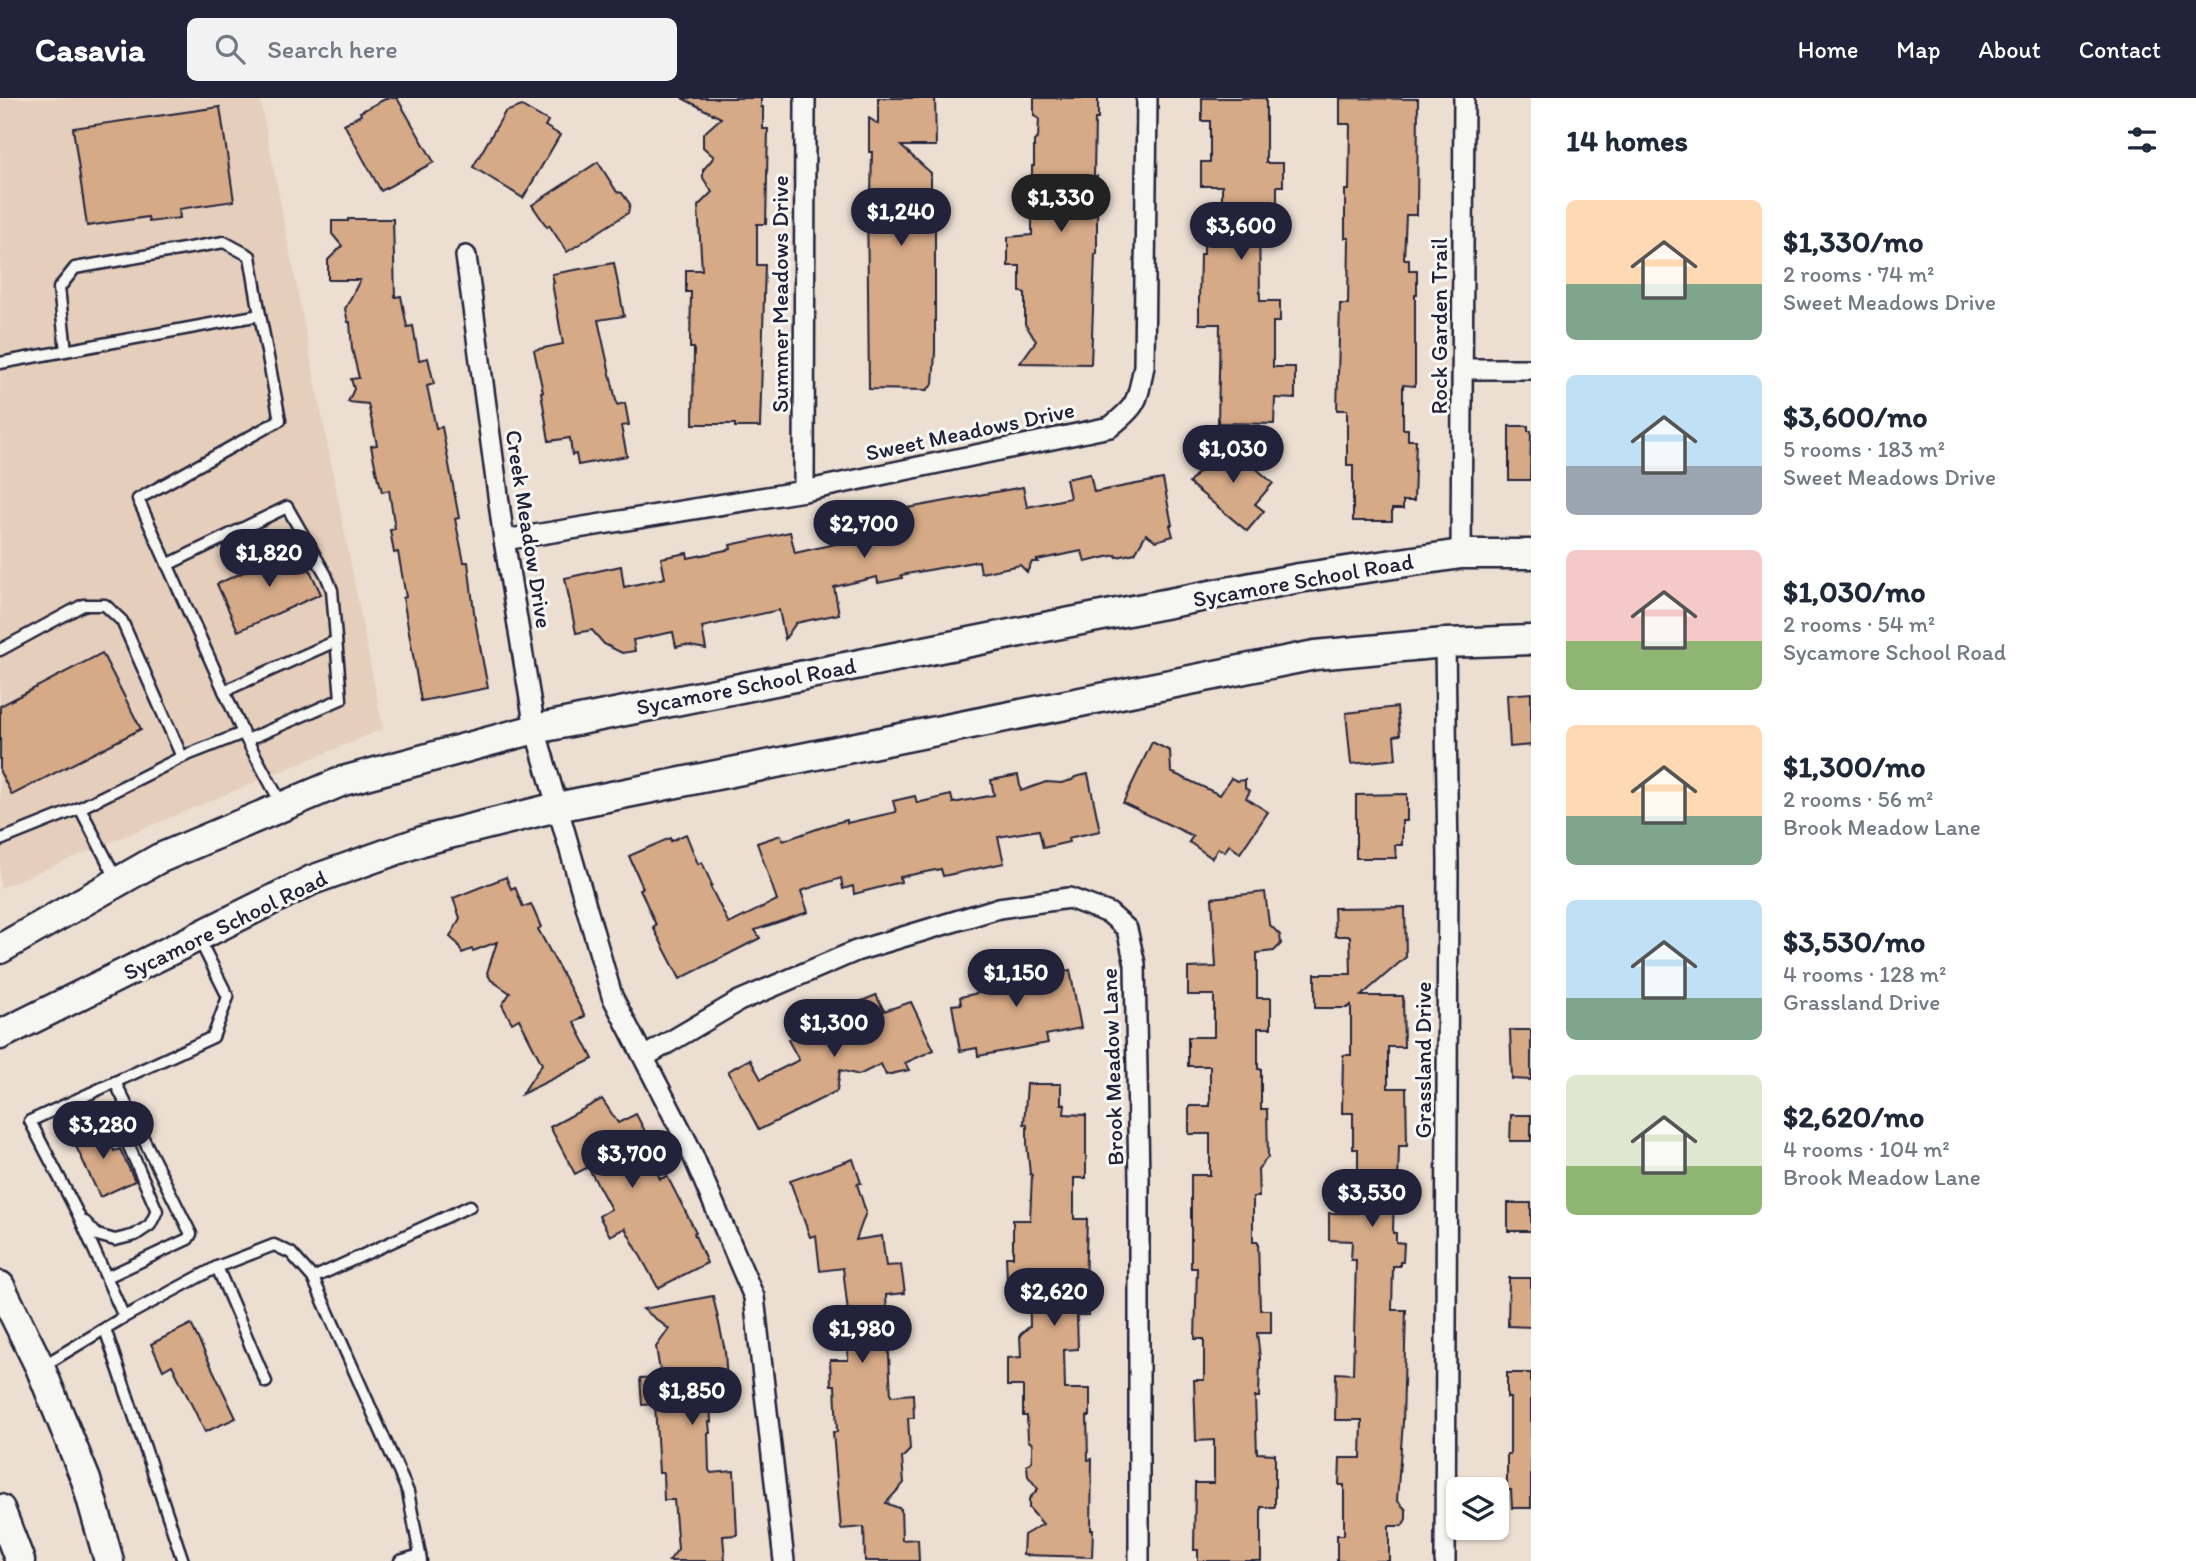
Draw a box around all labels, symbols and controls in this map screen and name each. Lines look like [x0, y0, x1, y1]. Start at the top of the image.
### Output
search box [187, 18, 677, 81]
text: Casavia [35, 30, 145, 69]
icon: search [211, 30, 249, 68]
text: Search here [267, 33, 398, 65]
text: Home [1798, 35, 1858, 64]
text: Map [1896, 35, 1940, 64]
text: About [1978, 35, 2041, 64]
text: Contact [2079, 35, 2161, 64]
icon: filters [2123, 121, 2161, 159]
text: 14 homes [1566, 122, 1688, 159]
pin: $1,330 [1004, 174, 1118, 234]
street label: Summer Meadows Drive [766, 175, 794, 413]
text: $1,330 [1027, 183, 1095, 211]
pin: $1,240 [844, 188, 958, 248]
text: $1,240 [867, 197, 935, 225]
pin: $3,600 [1184, 202, 1298, 262]
text: $3,600 [1206, 211, 1276, 239]
text: $1,330/mo [1783, 223, 1924, 260]
icon: home [1622, 228, 1706, 312]
street label: Rock Garden Trail [1425, 237, 1453, 415]
text: 2 rooms · 74 m² [1783, 260, 1935, 288]
text: Sweet Meadows Drive [1783, 288, 1996, 316]
street label: Sweet Meadows Drive [863, 395, 1077, 467]
text: $3,600/mo [1783, 398, 1928, 435]
icon: home [1622, 403, 1706, 487]
pin: $1,030 [1176, 426, 1290, 485]
street label: Creek Meadow Drive [499, 428, 559, 630]
text: $1,030 [1199, 434, 1267, 462]
text: 5 rooms · 183 m² [1783, 435, 1945, 463]
text: Sweet Meadows Drive [1783, 463, 1996, 491]
pin: $2,700 [807, 500, 921, 560]
text: $2,700 [830, 509, 898, 537]
pin: $1,820 [212, 530, 326, 589]
text: $1,820 [236, 538, 302, 566]
street label: Sycamore School Road [1191, 547, 1415, 613]
text: $1,030/mo [1783, 573, 1926, 610]
icon: home [1622, 578, 1706, 662]
text: 2 rooms · 54 m² [1783, 610, 1935, 638]
text: Sycamore School Road [1783, 638, 2006, 666]
street label: Sycamore School Road [634, 651, 858, 721]
text: $1,300/mo [1783, 748, 1926, 785]
icon: home [1622, 753, 1706, 837]
text: 2 rooms · 56 m² [1783, 785, 1934, 813]
text: Brook Meadow Lane [1783, 813, 1981, 841]
street label: Sycamore School Road [119, 864, 331, 986]
text: $3,530/mo [1783, 923, 1925, 960]
icon: home [1622, 928, 1706, 1012]
pin: $1,150 [959, 950, 1073, 1009]
text: $1,150 [984, 958, 1048, 986]
text: 4 rooms · 128 m² [1783, 960, 1946, 988]
street label: Brook Meadow Lane [1095, 968, 1129, 1166]
street label: Grassland Drive [1409, 981, 1437, 1139]
text: Grassland Drive [1783, 988, 1940, 1016]
pin: $1,300 [777, 1000, 891, 1059]
text: $1,300 [800, 1008, 868, 1036]
text: $2,620/mo [1783, 1098, 1924, 1135]
pin: $3,280 [46, 1102, 160, 1161]
icon: home [1622, 1103, 1706, 1187]
text: $3,280 [69, 1110, 137, 1138]
pin: $3,700 [575, 1130, 689, 1190]
text: 4 rooms · 104 m² [1783, 1135, 1950, 1163]
text: $3,700 [597, 1139, 667, 1167]
text: Brook Meadow Lane [1783, 1163, 1981, 1191]
pin: $3,530 [1315, 1170, 1429, 1229]
text: $3,530 [1338, 1178, 1406, 1206]
pin: $2,620 [997, 1268, 1111, 1328]
text: $2,620 [1020, 1277, 1088, 1305]
pin: $1,980 [805, 1306, 919, 1365]
text: $1,980 [829, 1314, 895, 1342]
pin: $1,850 [635, 1368, 749, 1427]
text: $1,850 [659, 1376, 725, 1404]
map controls [1446, 1477, 1509, 1540]
button: layers [1446, 1477, 1509, 1540]

